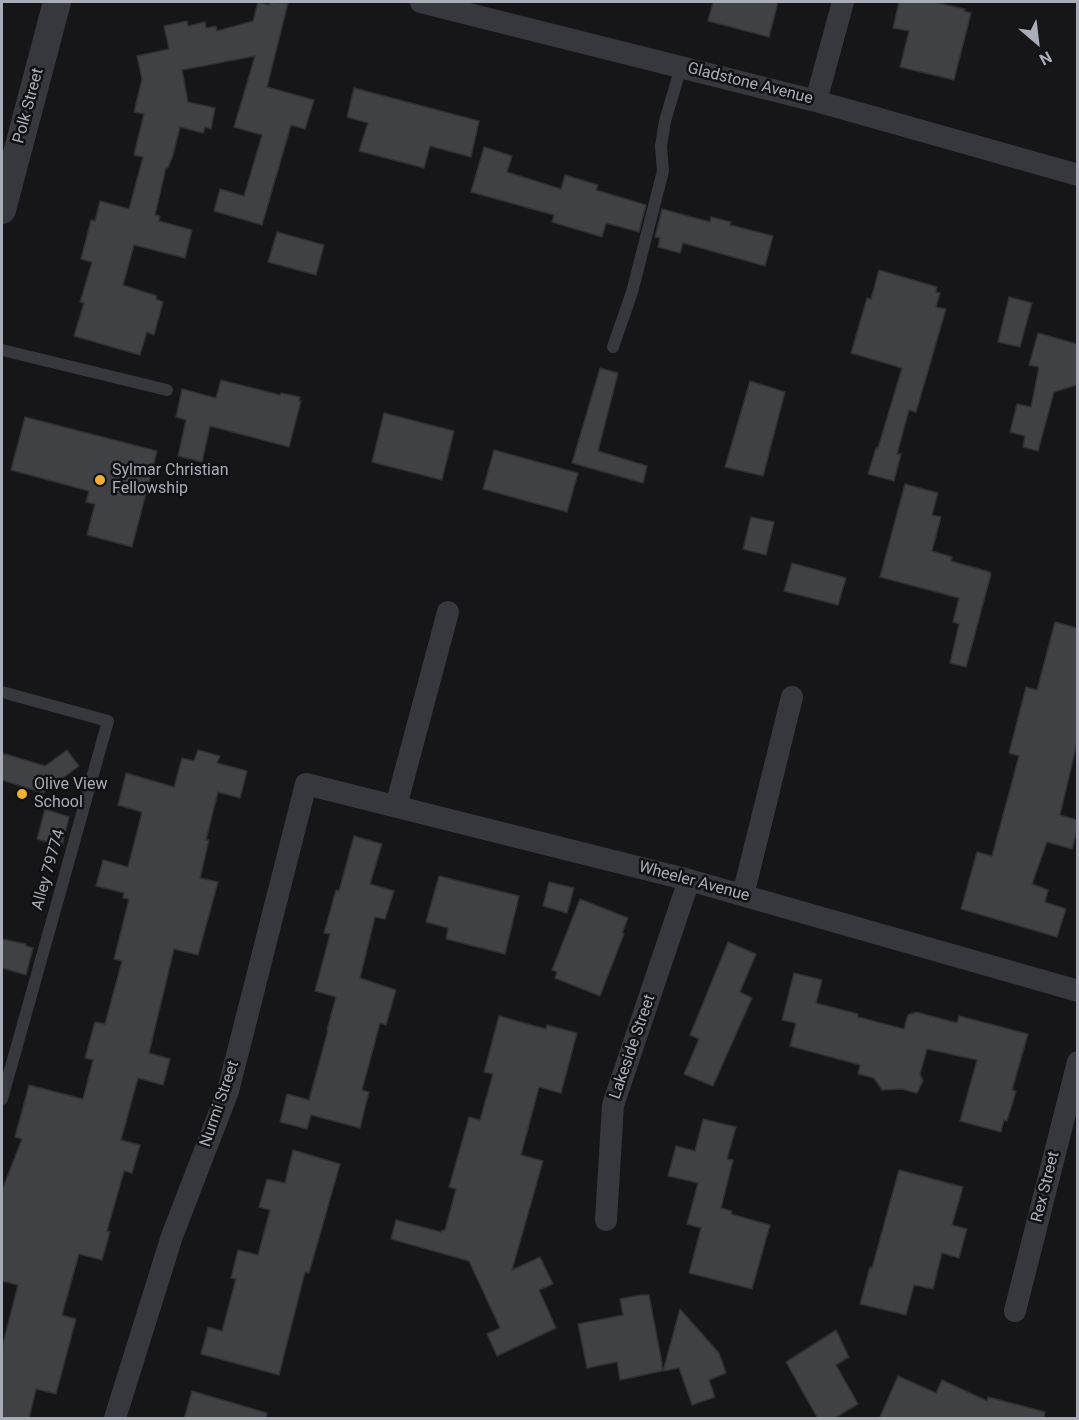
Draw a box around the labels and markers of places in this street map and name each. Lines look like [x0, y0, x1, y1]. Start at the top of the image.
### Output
place label: Sylmar Christian Fellowship [112, 461, 229, 499]
marker: Sylmar Christian Fellowship [93, 473, 107, 487]
place label: Olive View School [34, 775, 107, 813]
marker: Olive View School [15, 787, 29, 801]

